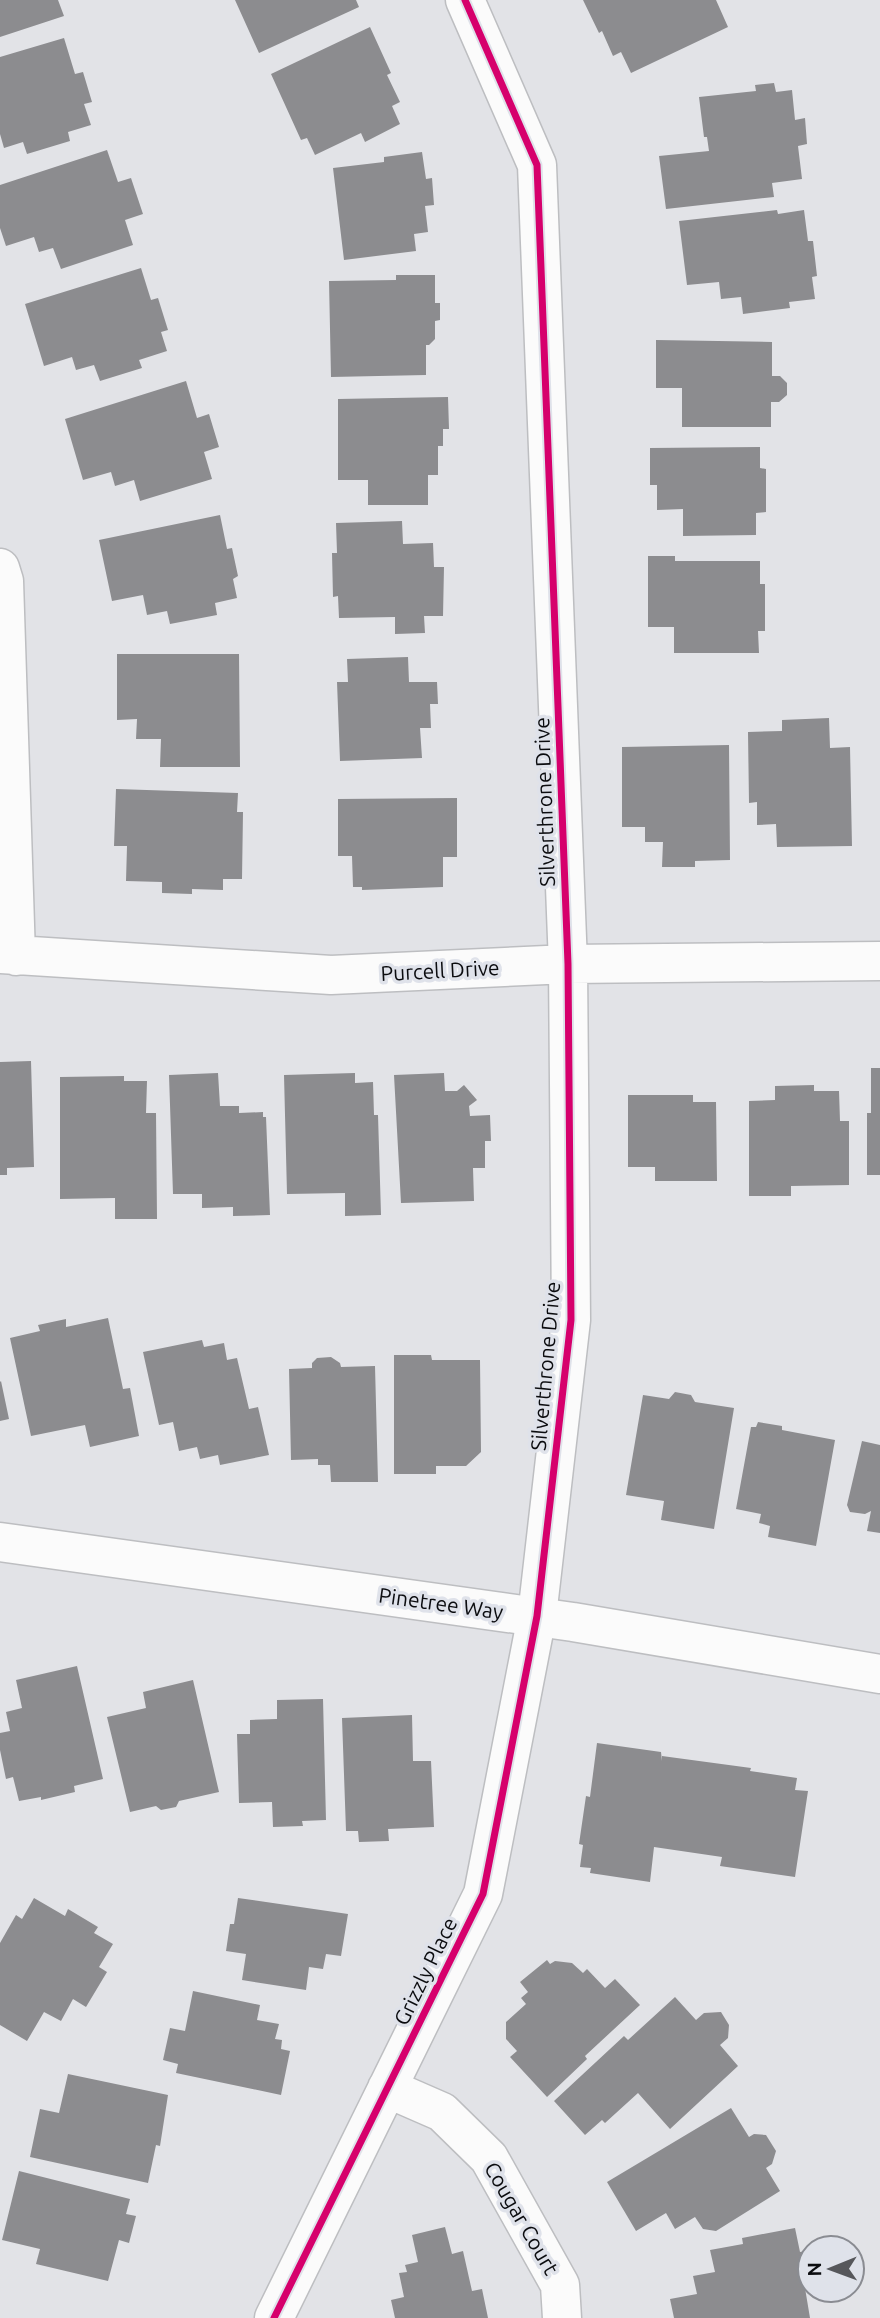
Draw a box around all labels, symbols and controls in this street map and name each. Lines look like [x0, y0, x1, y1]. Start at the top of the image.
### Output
street label: Silverthrone Drive [529, 717, 559, 887]
street label: Purcell Drive [380, 955, 500, 985]
street label: Silverthrone Drive [526, 1280, 564, 1452]
street label: Pinetree Way [377, 1582, 505, 1624]
street label: Grizzly Place [389, 1913, 461, 2029]
street label: Cougar Court [480, 2157, 564, 2279]
north arrow [796, 2234, 866, 2304]
text: N [803, 2262, 825, 2277]

